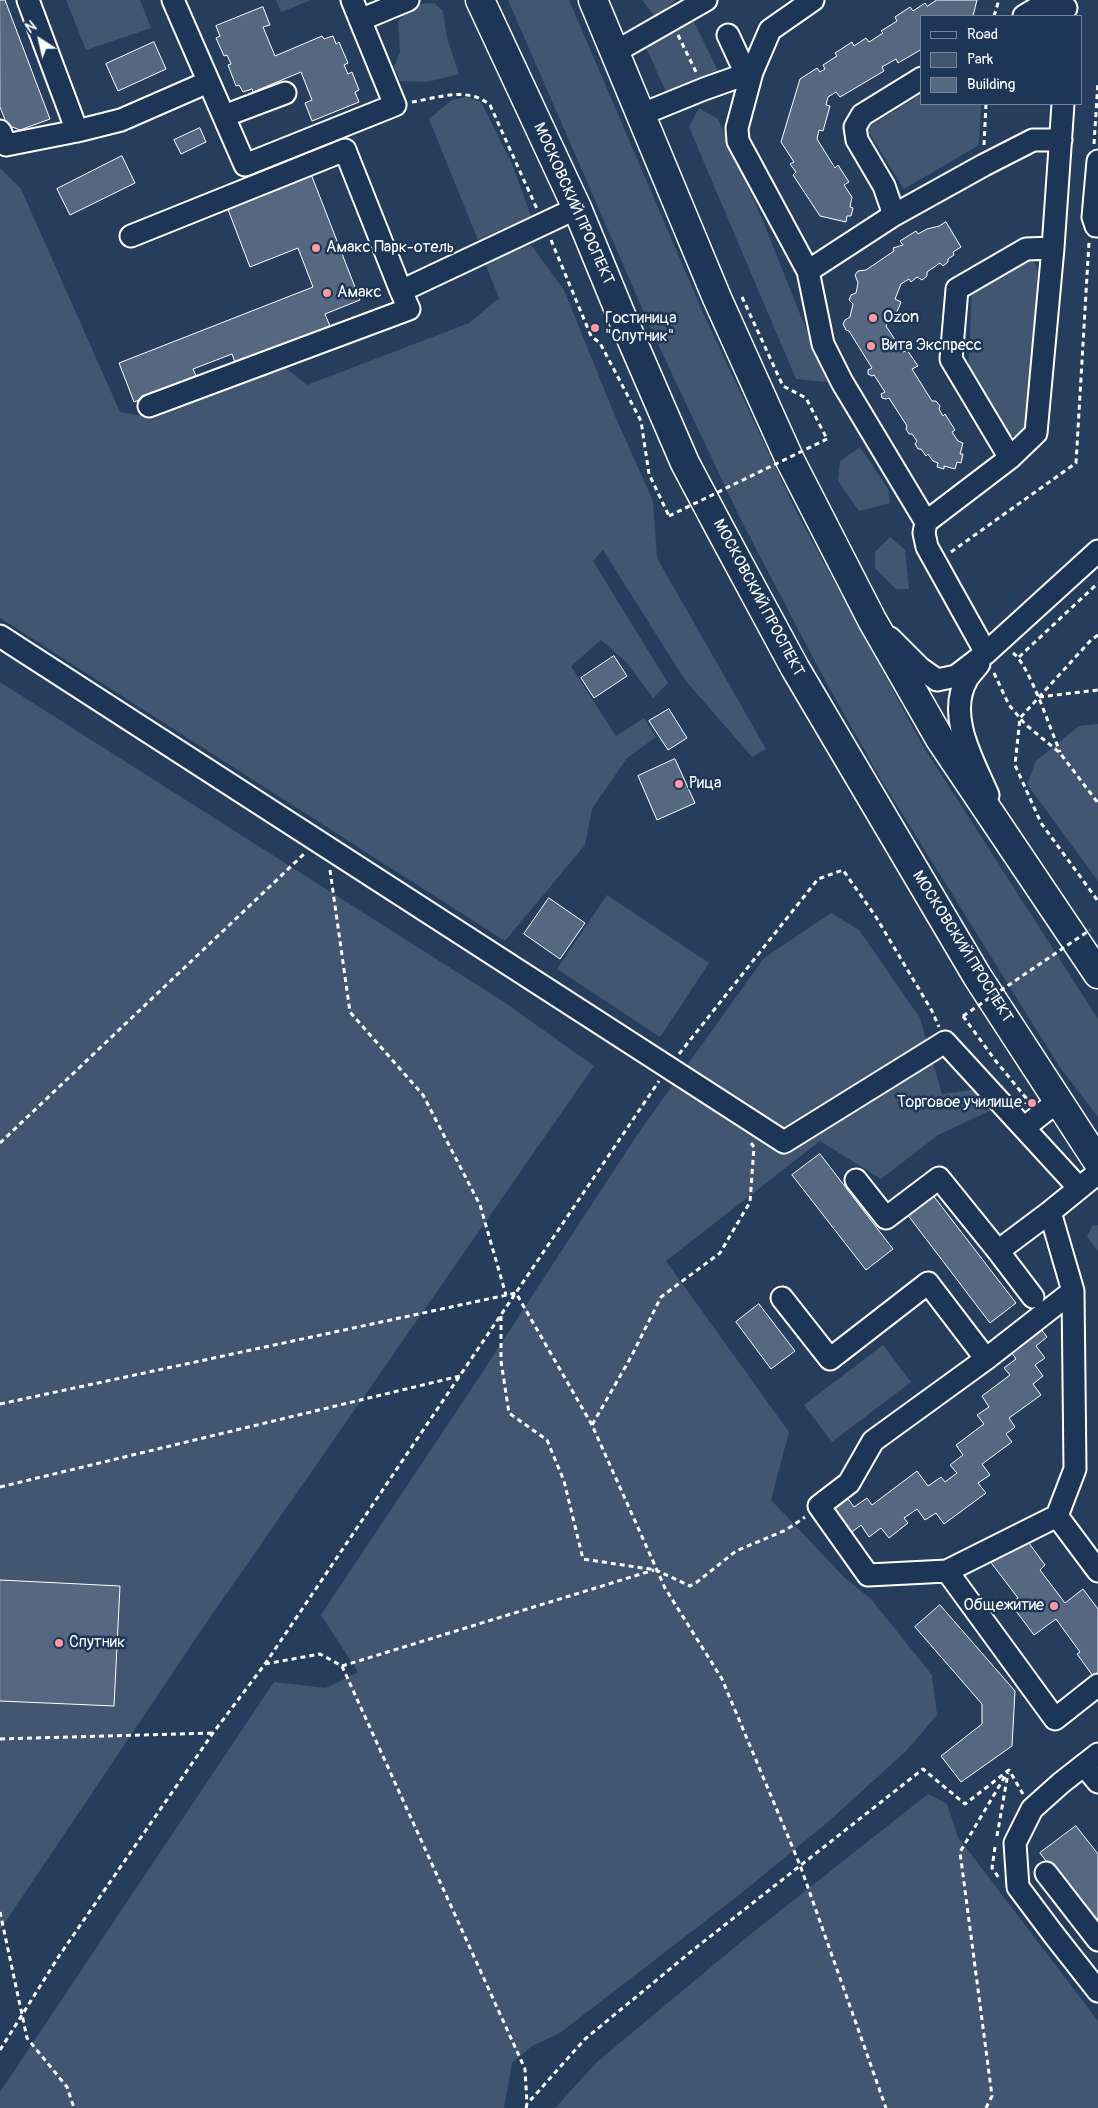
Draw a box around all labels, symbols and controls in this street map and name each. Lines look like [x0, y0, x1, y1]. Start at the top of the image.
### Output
north arrow [15, 15, 65, 65]
legend [920, 15, 1083, 105]
text: N [22, 18, 40, 37]
text: Road [967, 25, 998, 44]
text: Park [967, 50, 993, 69]
text: Building [967, 75, 1015, 94]
street label: МОСКОВСКИЙ ПРОСПЕКТ [529, 120, 617, 288]
place label: Амакс Парк-отель [326, 238, 454, 258]
marker: Амакс Парк-отель [310, 242, 322, 254]
place label: Амакс [337, 283, 382, 303]
marker: Амакс [321, 287, 333, 299]
place label: Ozon [883, 308, 919, 328]
place label: Гостиница "Спутник" [605, 309, 677, 347]
marker: Ozon [867, 312, 879, 324]
marker: Гостиница "Спутник" [589, 322, 601, 334]
place label: Вита Экспресс [881, 336, 982, 356]
marker: Вита Экспресс [865, 340, 877, 352]
street label: МОСКОВСКИЙ ПРОСПЕКТ [708, 516, 808, 680]
place label: Рица [689, 774, 722, 794]
marker: Рица [673, 778, 685, 790]
street label: МОСКОВСКИЙ ПРОСПЕКТ [907, 868, 1017, 1026]
place label: Торговое училище [897, 1093, 1022, 1113]
marker: Торговое училище [1026, 1097, 1038, 1109]
place label: Общежитие [963, 1596, 1044, 1616]
marker: Общежитие [1048, 1600, 1060, 1612]
place label: Спутник [69, 1633, 125, 1653]
marker: Спутник [53, 1637, 65, 1649]

